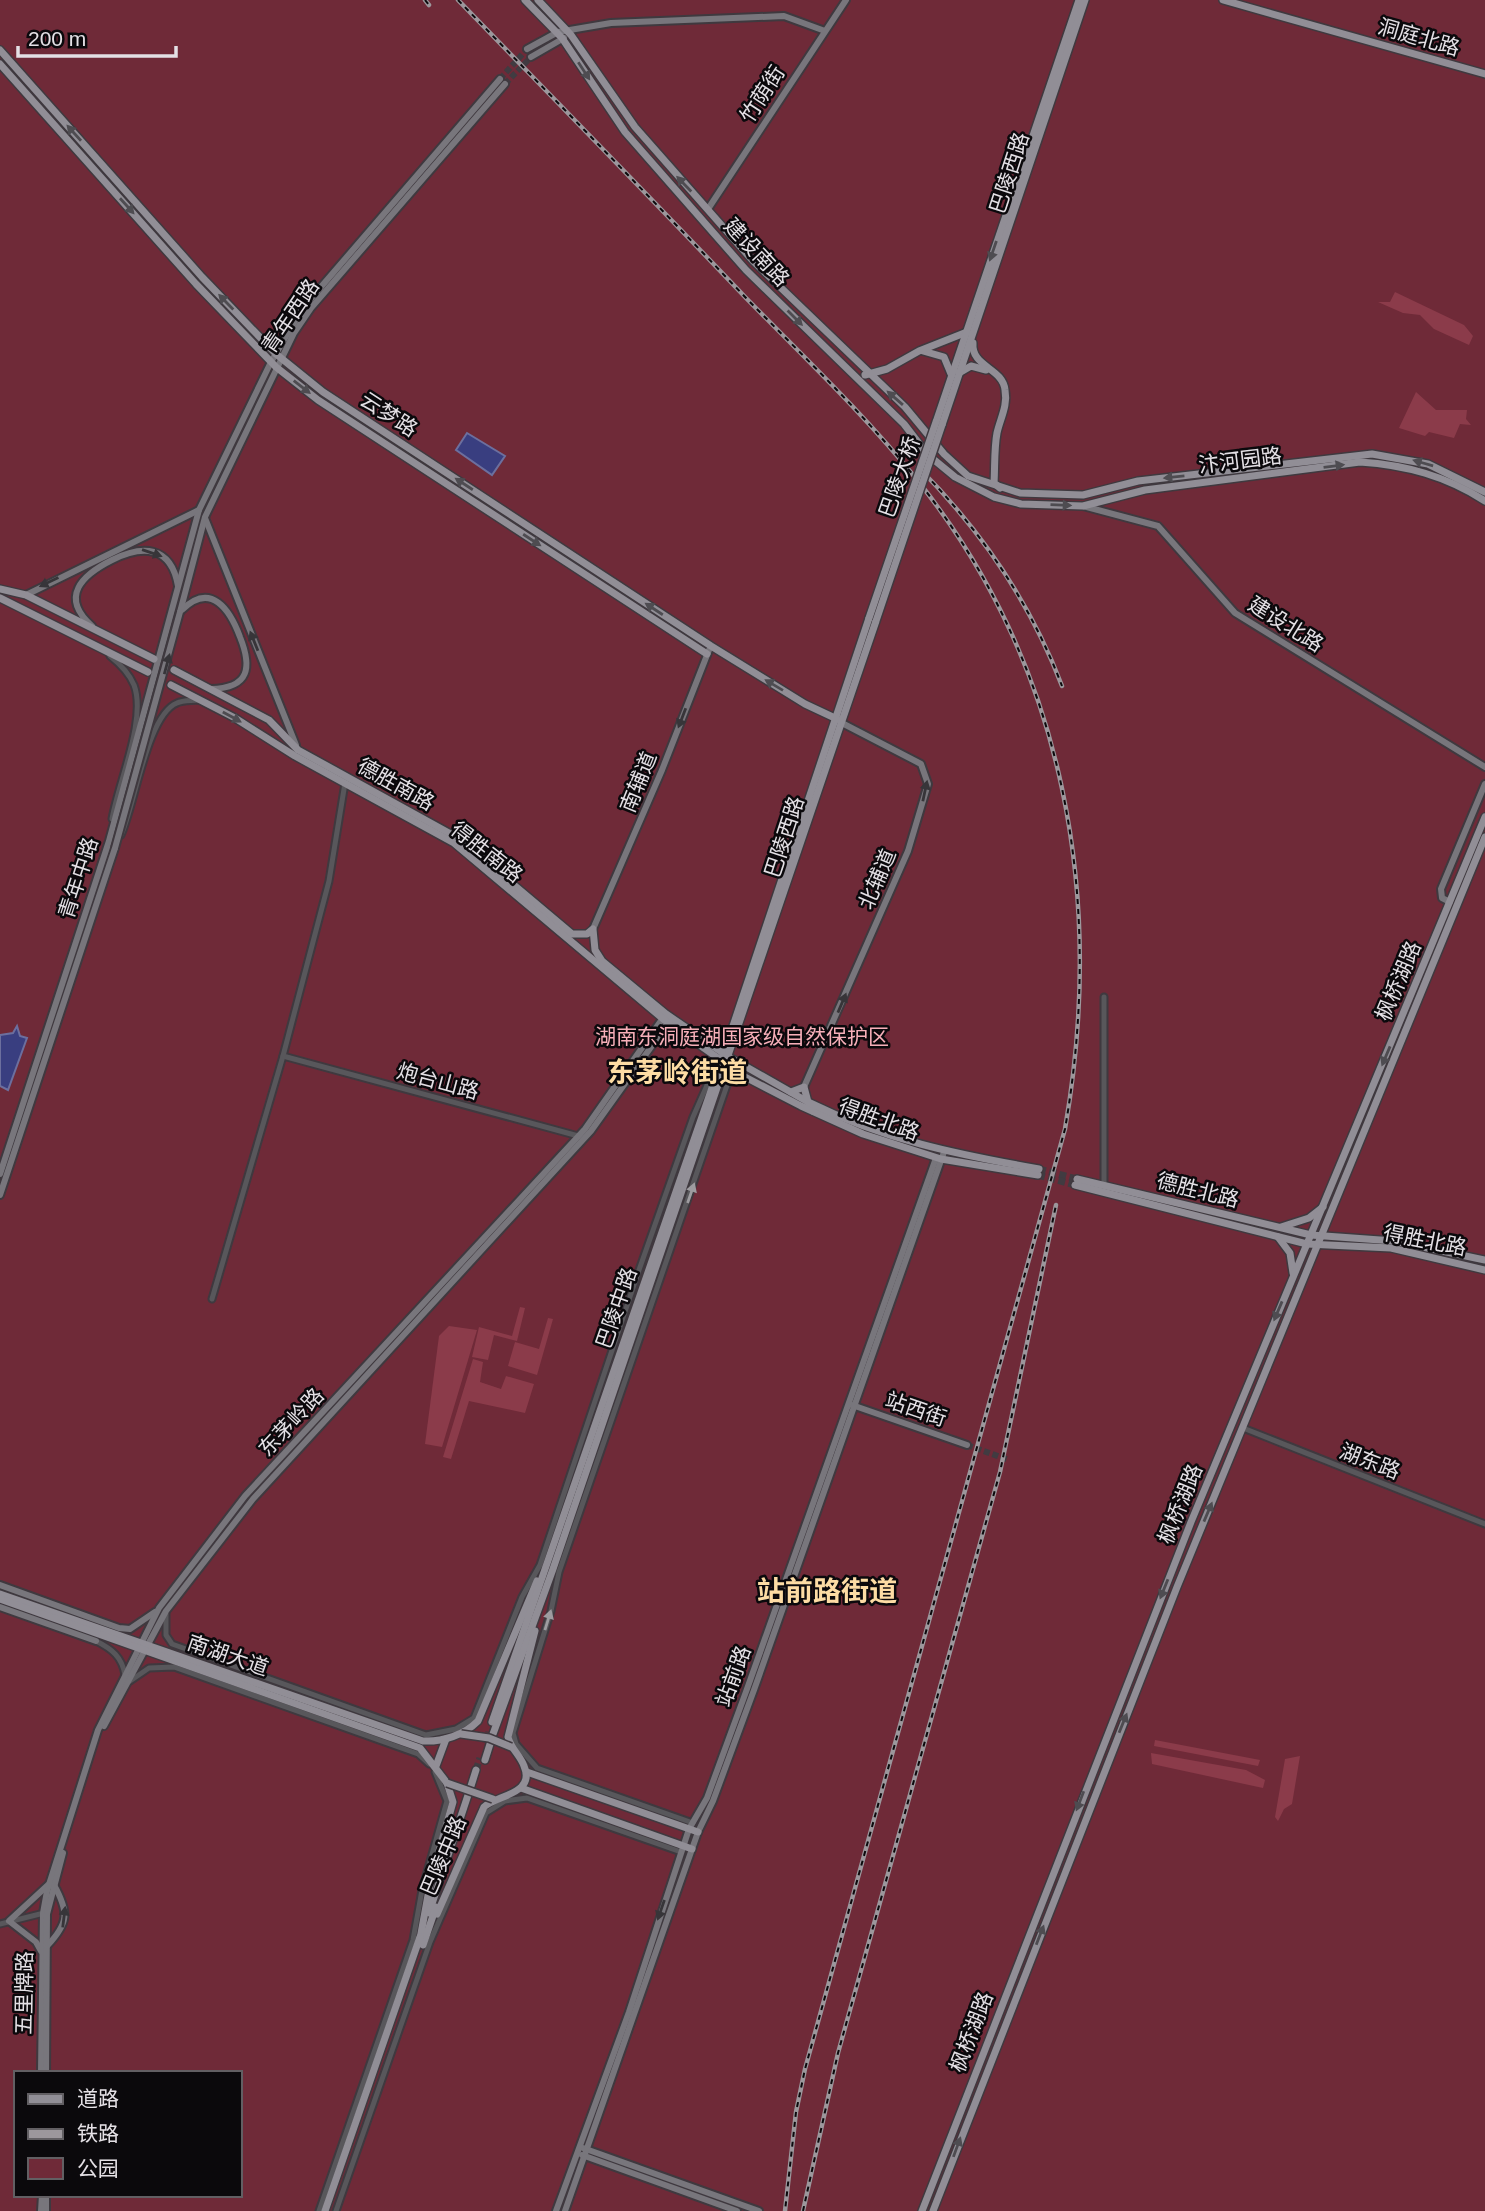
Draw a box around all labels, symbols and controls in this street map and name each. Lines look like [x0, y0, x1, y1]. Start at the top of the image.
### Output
scale bar [18, 14, 175, 58]
street label: 洞庭北路 [1375, 14, 1463, 60]
text: 200 m [28, 27, 86, 50]
street label: 竹荫街 [735, 61, 789, 127]
one-way arrow [577, 62, 590, 81]
one-way arrow [66, 124, 82, 142]
street label: 巴陵西路 [985, 130, 1033, 216]
one-way arrow [677, 176, 693, 193]
one-way arrow [119, 198, 134, 215]
street label: 建设南路 [720, 213, 794, 291]
one-way arrow [987, 241, 998, 262]
street label: 青年西路 [257, 275, 323, 357]
one-way arrow [218, 293, 234, 311]
one-way arrow [787, 310, 803, 326]
one-way arrow [293, 380, 311, 394]
street label: 云梦路 [356, 387, 422, 441]
one-way arrow [886, 390, 904, 406]
street label: 巴陵大桥 [874, 434, 924, 520]
street label: 汴河园路 [1197, 443, 1283, 477]
one-way arrow [1413, 458, 1434, 468]
one-way arrow [1323, 460, 1345, 471]
one-way arrow [1163, 472, 1185, 483]
one-way arrow [454, 478, 473, 491]
one-way arrow [1051, 500, 1073, 511]
one-way arrow [523, 533, 542, 546]
one-way arrow [141, 548, 162, 559]
one-way arrow [39, 577, 59, 588]
street label: 建设北路 [1244, 592, 1328, 656]
one-way arrow [645, 602, 663, 616]
one-way arrow [249, 631, 260, 652]
one-way arrow [162, 653, 173, 675]
one-way arrow [765, 679, 784, 691]
one-way arrow [677, 707, 688, 728]
one-way arrow [222, 711, 242, 723]
street label: 南辅道 [616, 748, 660, 816]
street label: 德胜南路 [354, 754, 438, 814]
one-way arrow [919, 780, 930, 802]
street label: 巴陵西路 [760, 794, 808, 880]
street label: 得胜南路 [447, 817, 527, 887]
street label: 青年中路 [54, 835, 102, 921]
street label: 北辅道 [854, 846, 900, 912]
street label: 枫桥湖路 [1371, 938, 1425, 1024]
one-way arrow [837, 992, 848, 1013]
park label: 湖南东洞庭湖国家级自然保护区 [595, 1025, 889, 1048]
one-way arrow [1380, 1046, 1391, 1067]
district label: 东茅岭街道 [607, 1057, 747, 1088]
street label: 炮台山路 [394, 1059, 482, 1103]
street label: 得胜北路 [836, 1094, 922, 1144]
street label: 德胜北路 [1154, 1169, 1242, 1211]
one-way arrow [686, 1183, 697, 1204]
street label: 得胜北路 [1382, 1221, 1468, 1259]
street label: 巴陵中路 [591, 1265, 641, 1351]
one-way arrow [1272, 1300, 1283, 1321]
street label: 东茅岭路 [254, 1383, 328, 1461]
street label: 站西街 [882, 1388, 950, 1430]
street label: 湖东路 [1336, 1439, 1404, 1483]
street label: 枫桥湖路 [1154, 1461, 1206, 1547]
one-way arrow [1203, 1502, 1214, 1523]
district label: 站前路街道 [757, 1576, 897, 1607]
one-way arrow [1159, 1579, 1170, 1600]
one-way arrow [543, 1609, 553, 1630]
street label: 南湖大道 [185, 1630, 271, 1680]
street label: 站前路 [711, 1642, 755, 1710]
one-way arrow [1118, 1713, 1129, 1734]
one-way arrow [1074, 1790, 1085, 1811]
street label: 巴陵中路 [416, 1813, 470, 1899]
one-way arrow [655, 1900, 666, 1921]
one-way arrow [58, 1906, 69, 1928]
one-way arrow [1035, 1925, 1046, 1946]
street label: 五里牌路 [12, 1951, 36, 2035]
street label: 枫桥湖路 [945, 1989, 997, 2075]
legend [14, 2071, 242, 2197]
text: 道路 [77, 2087, 119, 2110]
text: 铁路 [77, 2122, 119, 2145]
one-way arrow [952, 2136, 963, 2157]
text: 公园 [77, 2157, 119, 2180]

